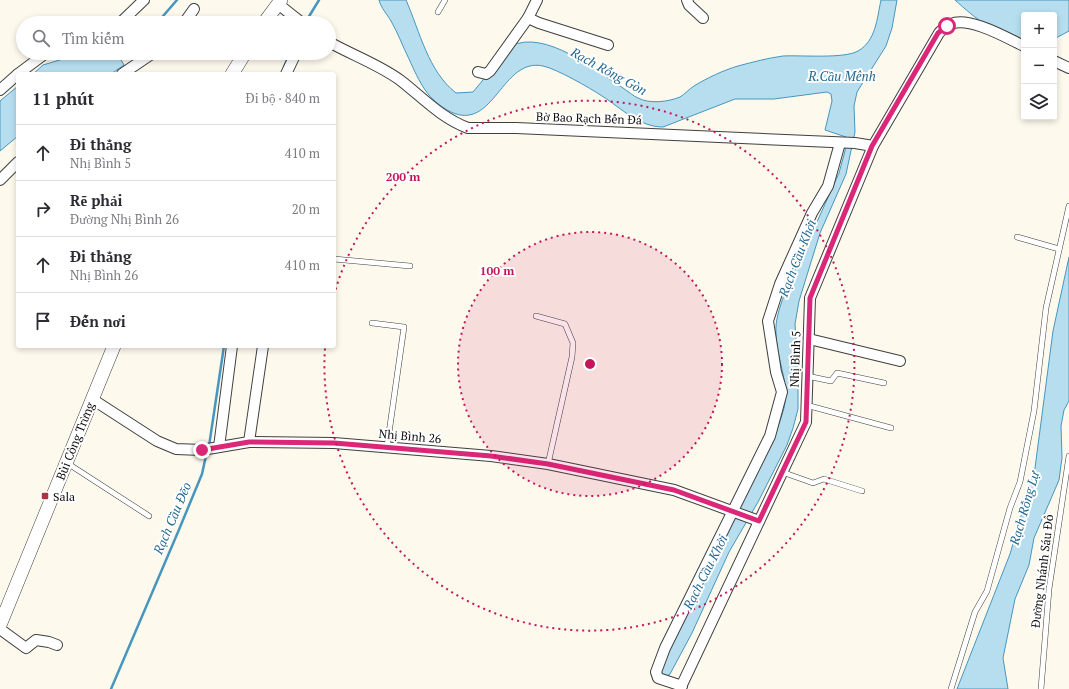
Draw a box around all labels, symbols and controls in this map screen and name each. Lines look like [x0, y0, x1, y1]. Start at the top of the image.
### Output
map controls [1021, 12, 1057, 120]
button: + [1021, 12, 1057, 48]
search box [16, 16, 336, 60]
route start [938, 17, 956, 35]
icon: search [30, 27, 52, 49]
text: Tìm kiếm [62, 28, 125, 48]
water label: Rạch Rỗng Gòn [567, 42, 650, 99]
button: − [1021, 48, 1057, 84]
water label: R.Cầu Mênh [807, 67, 876, 85]
button: layers [1021, 84, 1057, 120]
text: 11 phút [32, 87, 94, 110]
text: Đi bộ · 840 m [246, 89, 320, 107]
street label: Bờ Bao Rạch Bến Đá [536, 109, 642, 127]
text: Đi thẳng [70, 134, 131, 154]
icon: ahead [32, 142, 54, 164]
text: 410 m [285, 144, 320, 162]
text: Nhị Bình 5 [70, 154, 131, 172]
text: 200 m [386, 169, 420, 184]
text: Rẽ phải [70, 190, 122, 210]
icon: right [32, 198, 54, 220]
text: 20 m [292, 200, 320, 218]
text: Đường Nhị Bình 26 [70, 210, 179, 228]
water label: Rạch Cầu Khởi [774, 216, 820, 300]
text: Đi thẳng [70, 246, 131, 266]
icon: ahead [32, 254, 54, 276]
text: 410 m [285, 256, 320, 274]
text: 100 m [480, 263, 514, 278]
text: Nhị Bình 26 [70, 266, 138, 284]
icon: arrive [32, 310, 54, 332]
text: Đến nơi [70, 311, 126, 331]
street label: Nhị Bình 5 [787, 330, 803, 388]
centre of rings [583, 357, 597, 371]
street label: Bùi Công Trừng [53, 399, 98, 482]
street label: Nhị Bình 26 [378, 426, 443, 446]
route end [193, 441, 211, 459]
water label: Rạch Rỗng Lự [1005, 468, 1043, 548]
water label: Rạch Cầu Đẽo [148, 479, 195, 558]
place label: Sala [53, 489, 75, 504]
marker: Sala [40, 491, 50, 501]
street label: Đường Nhánh Sáu Đô [1028, 513, 1056, 629]
water label: Rạch Cầu Khởi [678, 531, 732, 613]

